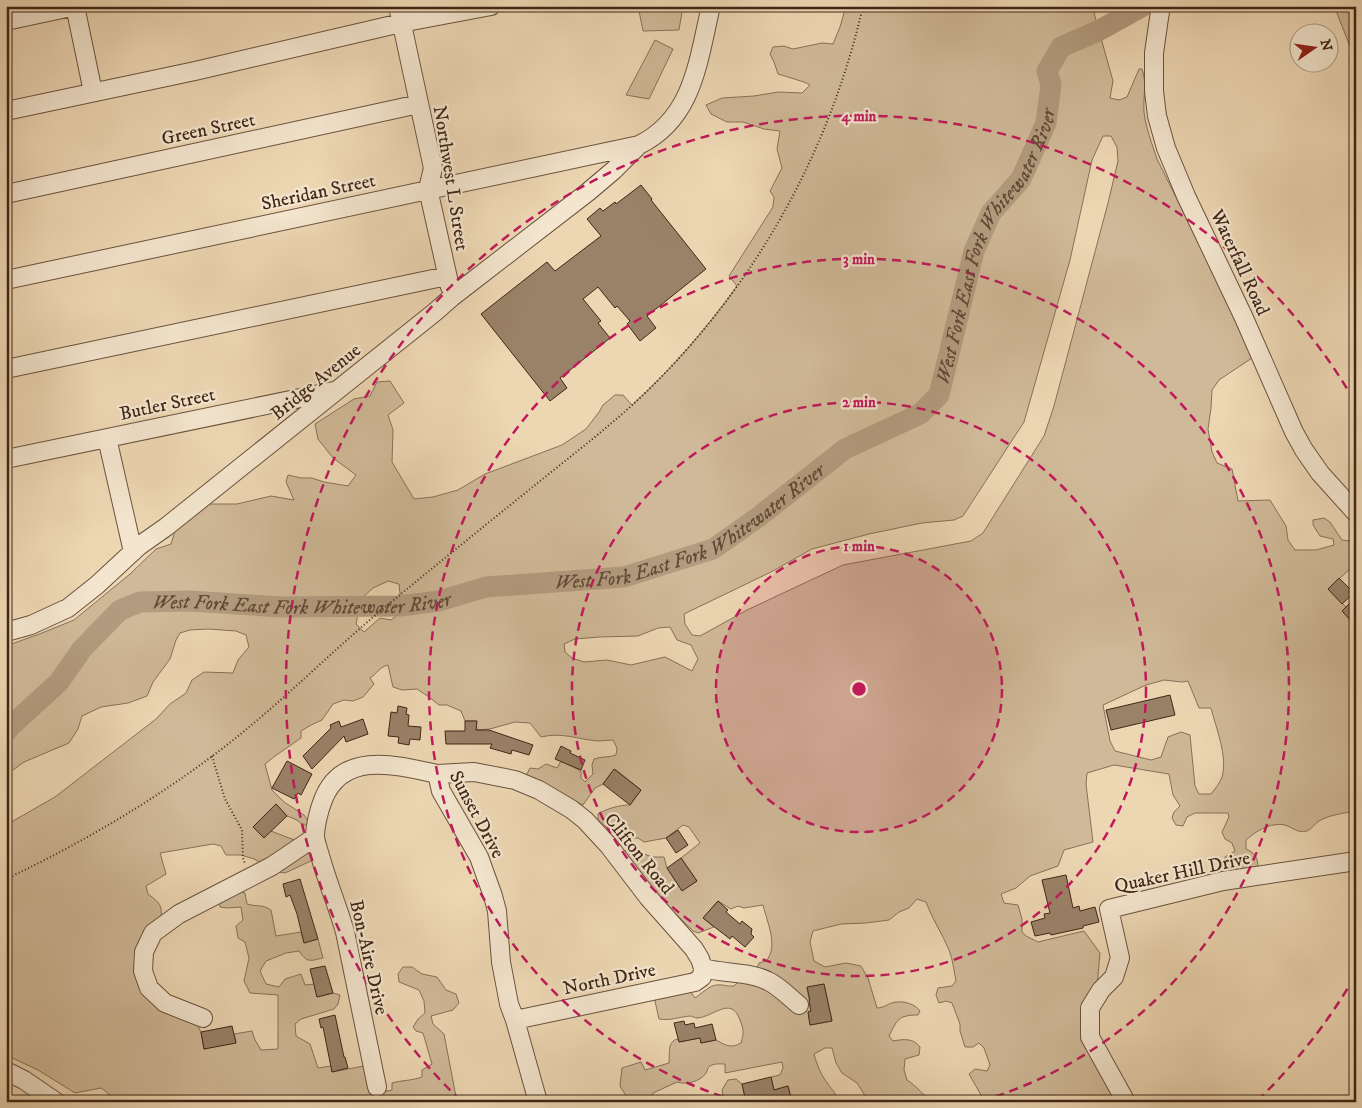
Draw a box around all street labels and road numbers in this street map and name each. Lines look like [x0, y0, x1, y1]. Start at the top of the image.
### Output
street label: Northwest L Street [428, 104, 473, 252]
street label: Green Street [159, 108, 257, 151]
street label: Sheridan Street [259, 169, 378, 216]
street label: Waterfall Road [1205, 205, 1274, 320]
street label: Bridge Avenue [266, 339, 366, 426]
street label: Butler Street [118, 383, 217, 426]
street label: Sunset Drive [444, 767, 509, 862]
street label: Clifton Road [599, 809, 679, 900]
street label: Quaker Hill Drive [1112, 847, 1252, 898]
street label: Bon-Aire Drive [344, 898, 393, 1017]
street label: North Drive [561, 958, 658, 1000]

